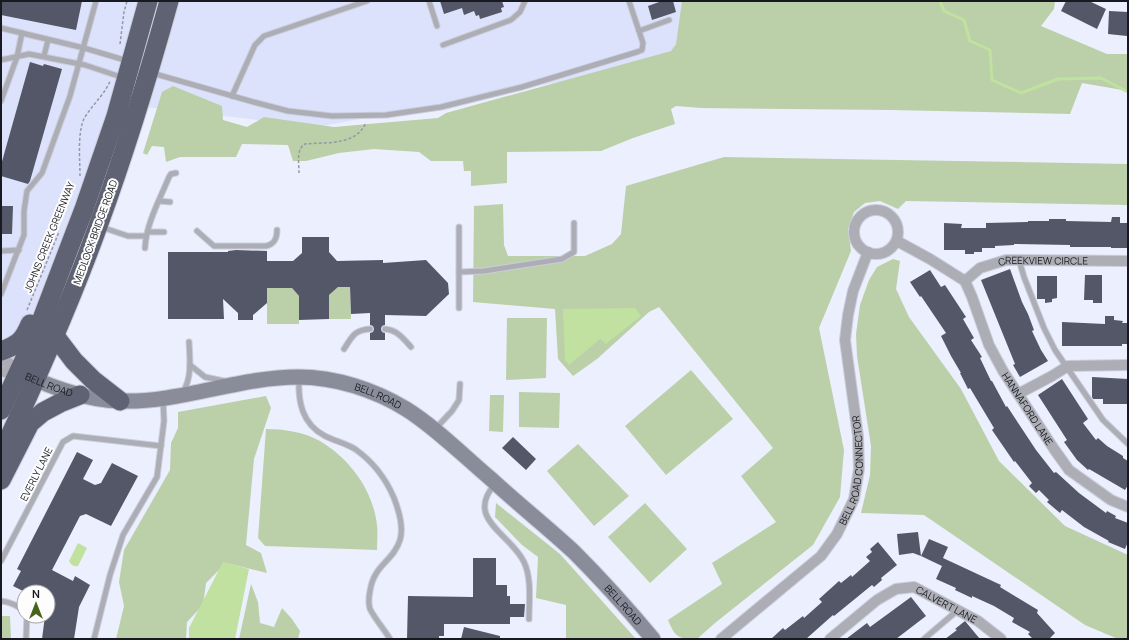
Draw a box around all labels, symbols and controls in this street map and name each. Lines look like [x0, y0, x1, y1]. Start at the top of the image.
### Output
street label: MEDLOCK BRIDGE ROAD [70, 177, 121, 286]
street label: JOHNS CREEK GREENWAY [20, 179, 78, 294]
street label: CREEKVIEW CIRCLE [996, 253, 1088, 269]
street label: BELL ROAD [23, 369, 75, 400]
street label: HANNAFORD LANE [999, 369, 1057, 448]
street label: BELL ROAD [353, 379, 405, 412]
street label: BELL ROAD CONNECTOR [835, 415, 866, 527]
street label: EVERLY LANE [16, 444, 56, 503]
street label: BELL ROAD [602, 581, 645, 628]
street label: CALVERT LANE [914, 582, 980, 626]
north arrow [16, 584, 56, 624]
text: N [32, 586, 40, 601]

